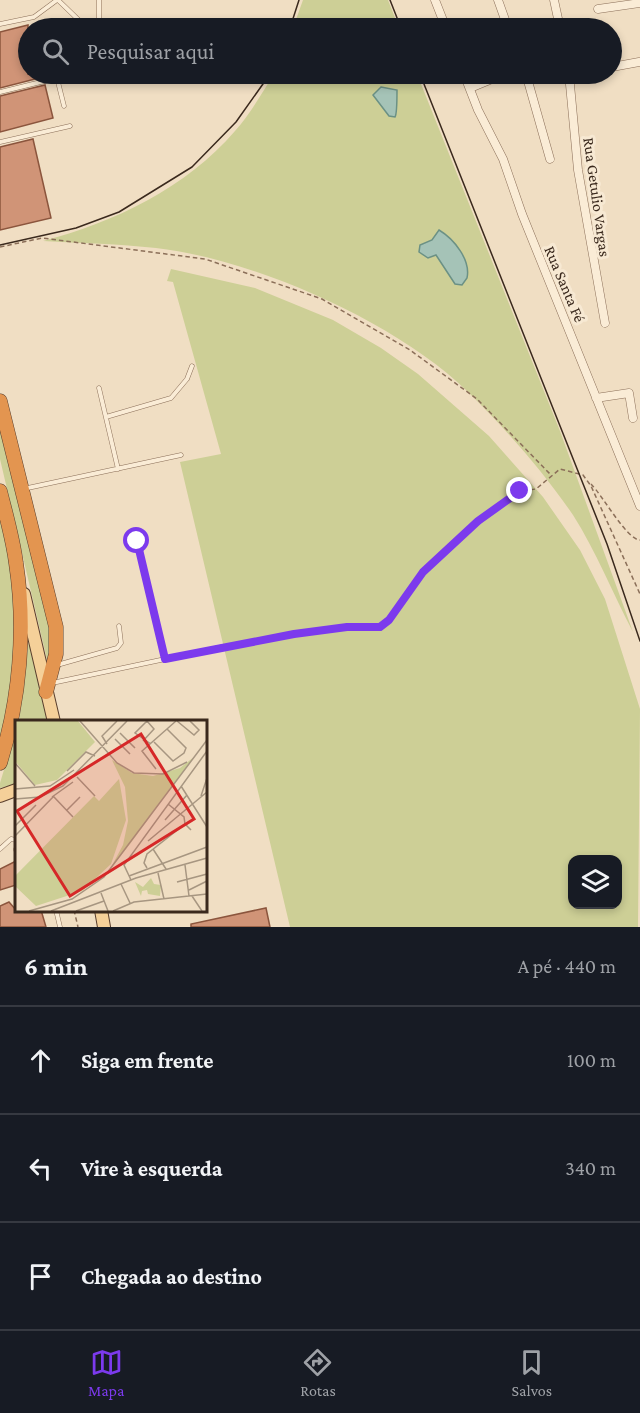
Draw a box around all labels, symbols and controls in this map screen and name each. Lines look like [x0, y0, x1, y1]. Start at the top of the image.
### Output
search box [18, 18, 622, 84]
icon: search [39, 35, 72, 68]
text: Pesquisar aqui [87, 39, 214, 64]
street label: Rua Getulio Vargas [579, 136, 614, 258]
street label: Rua Santa Fé [541, 243, 589, 325]
route end [506, 477, 532, 503]
route start [123, 527, 149, 553]
inset map [15, 720, 207, 912]
map controls [568, 855, 622, 909]
button: layers [568, 855, 622, 909]
text: 6 min [24, 952, 88, 981]
text: A pé · 440 m [518, 955, 616, 977]
icon: ahead [24, 1044, 57, 1077]
text: Siga em frente [81, 1048, 214, 1073]
text: 100 m [567, 1049, 616, 1071]
icon: left [24, 1152, 57, 1185]
text: Vire à esquerda [81, 1156, 222, 1181]
text: 340 m [565, 1157, 616, 1179]
icon: arrive [24, 1260, 57, 1293]
text: Chegada ao destino [81, 1264, 262, 1289]
tab: Mapa [88, 1346, 124, 1399]
tab: Rotas [300, 1346, 336, 1399]
tab: Salvos [512, 1346, 552, 1399]

